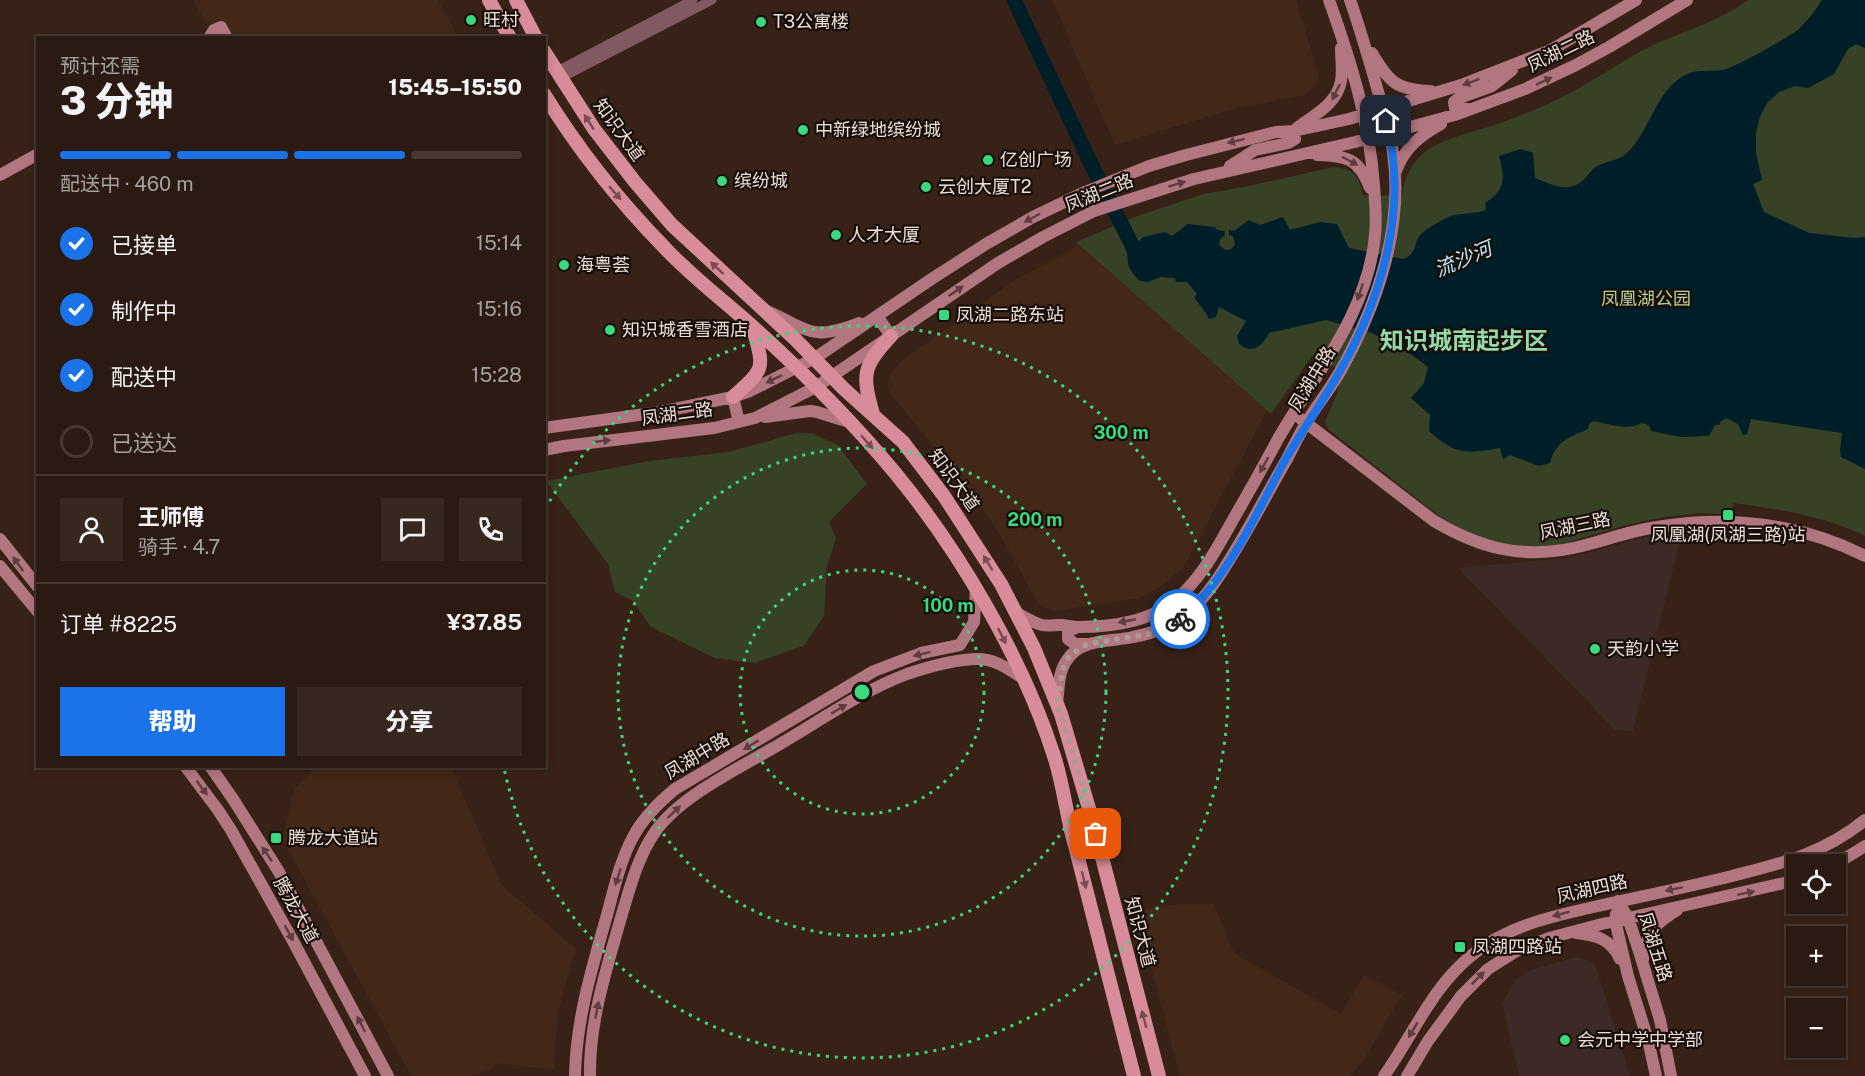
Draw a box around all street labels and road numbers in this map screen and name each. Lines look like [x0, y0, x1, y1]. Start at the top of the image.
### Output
street label: 凤湖二路 [1524, 25, 1598, 76]
street label: 知识大道 [590, 94, 649, 165]
street label: 凤湖二路 [1062, 169, 1136, 216]
street label: 凤湖中路 [1284, 342, 1339, 415]
street label: 凤湖二路 [640, 398, 714, 429]
street label: 知识大道 [925, 444, 984, 515]
street label: 凤湖三路 [1537, 508, 1612, 543]
street label: 凤湖中路 [660, 728, 733, 783]
street label: 凤湖四路 [1554, 870, 1629, 907]
street label: 腾龙大道 [270, 873, 323, 946]
street label: 知识大道 [1121, 894, 1160, 969]
street label: 凤湖五路 [1634, 909, 1677, 984]

